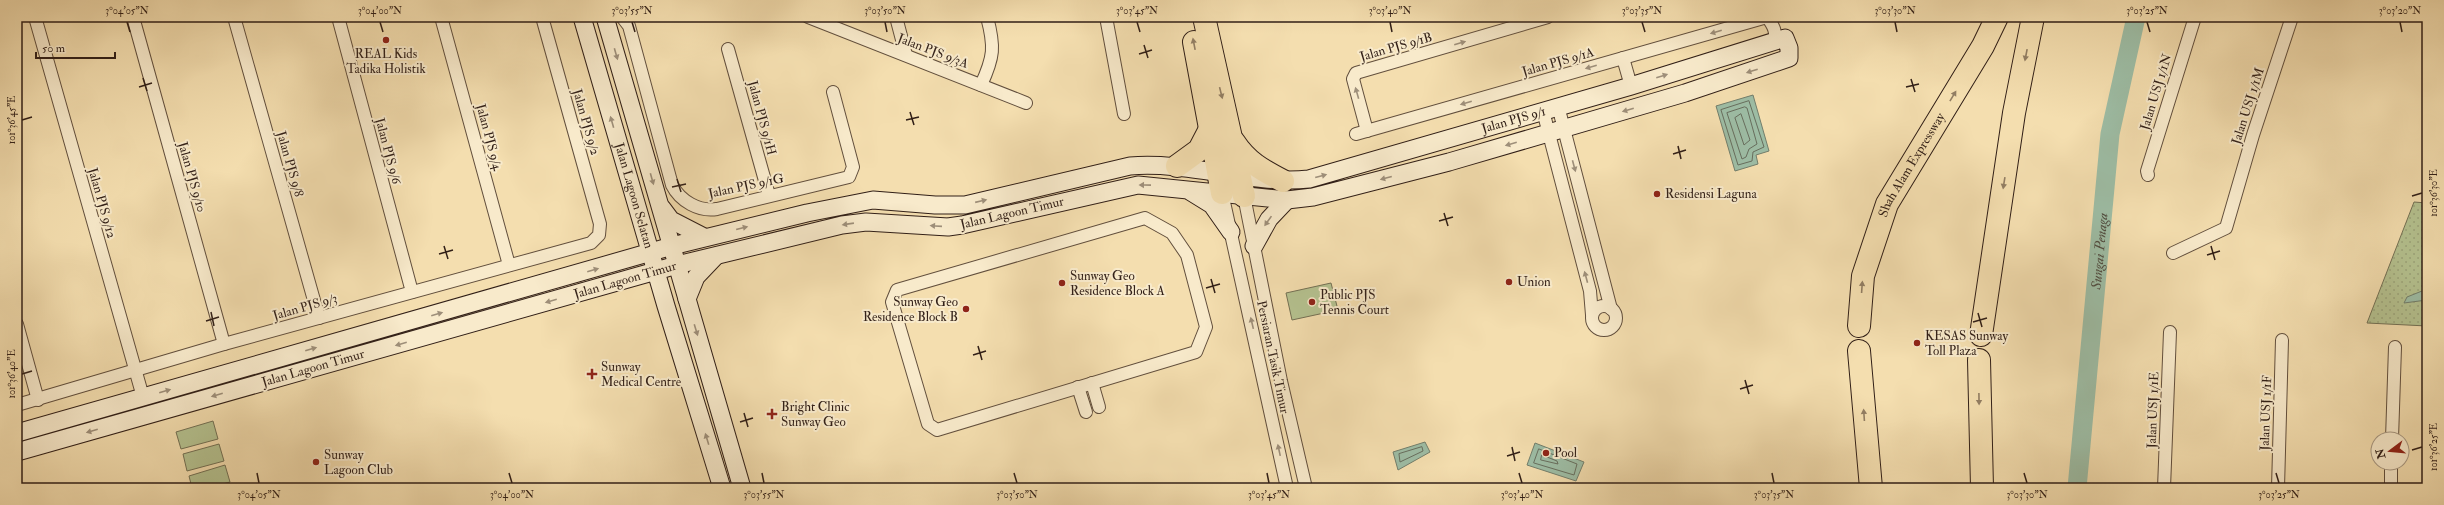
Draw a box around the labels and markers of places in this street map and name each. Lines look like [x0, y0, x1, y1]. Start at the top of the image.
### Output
marker: REAL Kids Tadika Holistik [381, 35, 391, 45]
place label: REAL Kids Tadika Holistik [346, 46, 426, 77]
place label: Residensi Laguna [1665, 186, 1757, 202]
marker: Residensi Laguna [1652, 189, 1662, 199]
place label: Sunway Geo Residence Block A [1070, 268, 1166, 299]
place label: Union [1517, 274, 1551, 290]
marker: Union [1504, 277, 1514, 287]
marker: Sunway Geo Residence Block A [1057, 278, 1067, 288]
place label: Public PJS Tennis Court [1320, 287, 1389, 318]
place label: Sunway Geo Residence Block B [863, 294, 958, 325]
marker: Public PJS Tennis Court [1307, 297, 1317, 307]
marker: Sunway Geo Residence Block B [961, 304, 971, 314]
place label: KESAS Sunway Toll Plaza [1925, 328, 2009, 359]
marker: KESAS Sunway Toll Plaza [1912, 338, 1922, 348]
place label: Sunway Medical Centre [601, 359, 682, 390]
marker: Sunway Medical Centre [586, 368, 598, 380]
place label: Bright Clinic Sunway Geo [781, 399, 850, 431]
marker: Bright Clinic Sunway Geo [766, 408, 778, 420]
place label: Pool [1554, 445, 1578, 461]
place label: Sunway Lagoon Club [324, 447, 393, 478]
marker: Pool [1541, 448, 1551, 458]
marker: Sunway Lagoon Club [311, 457, 321, 467]

